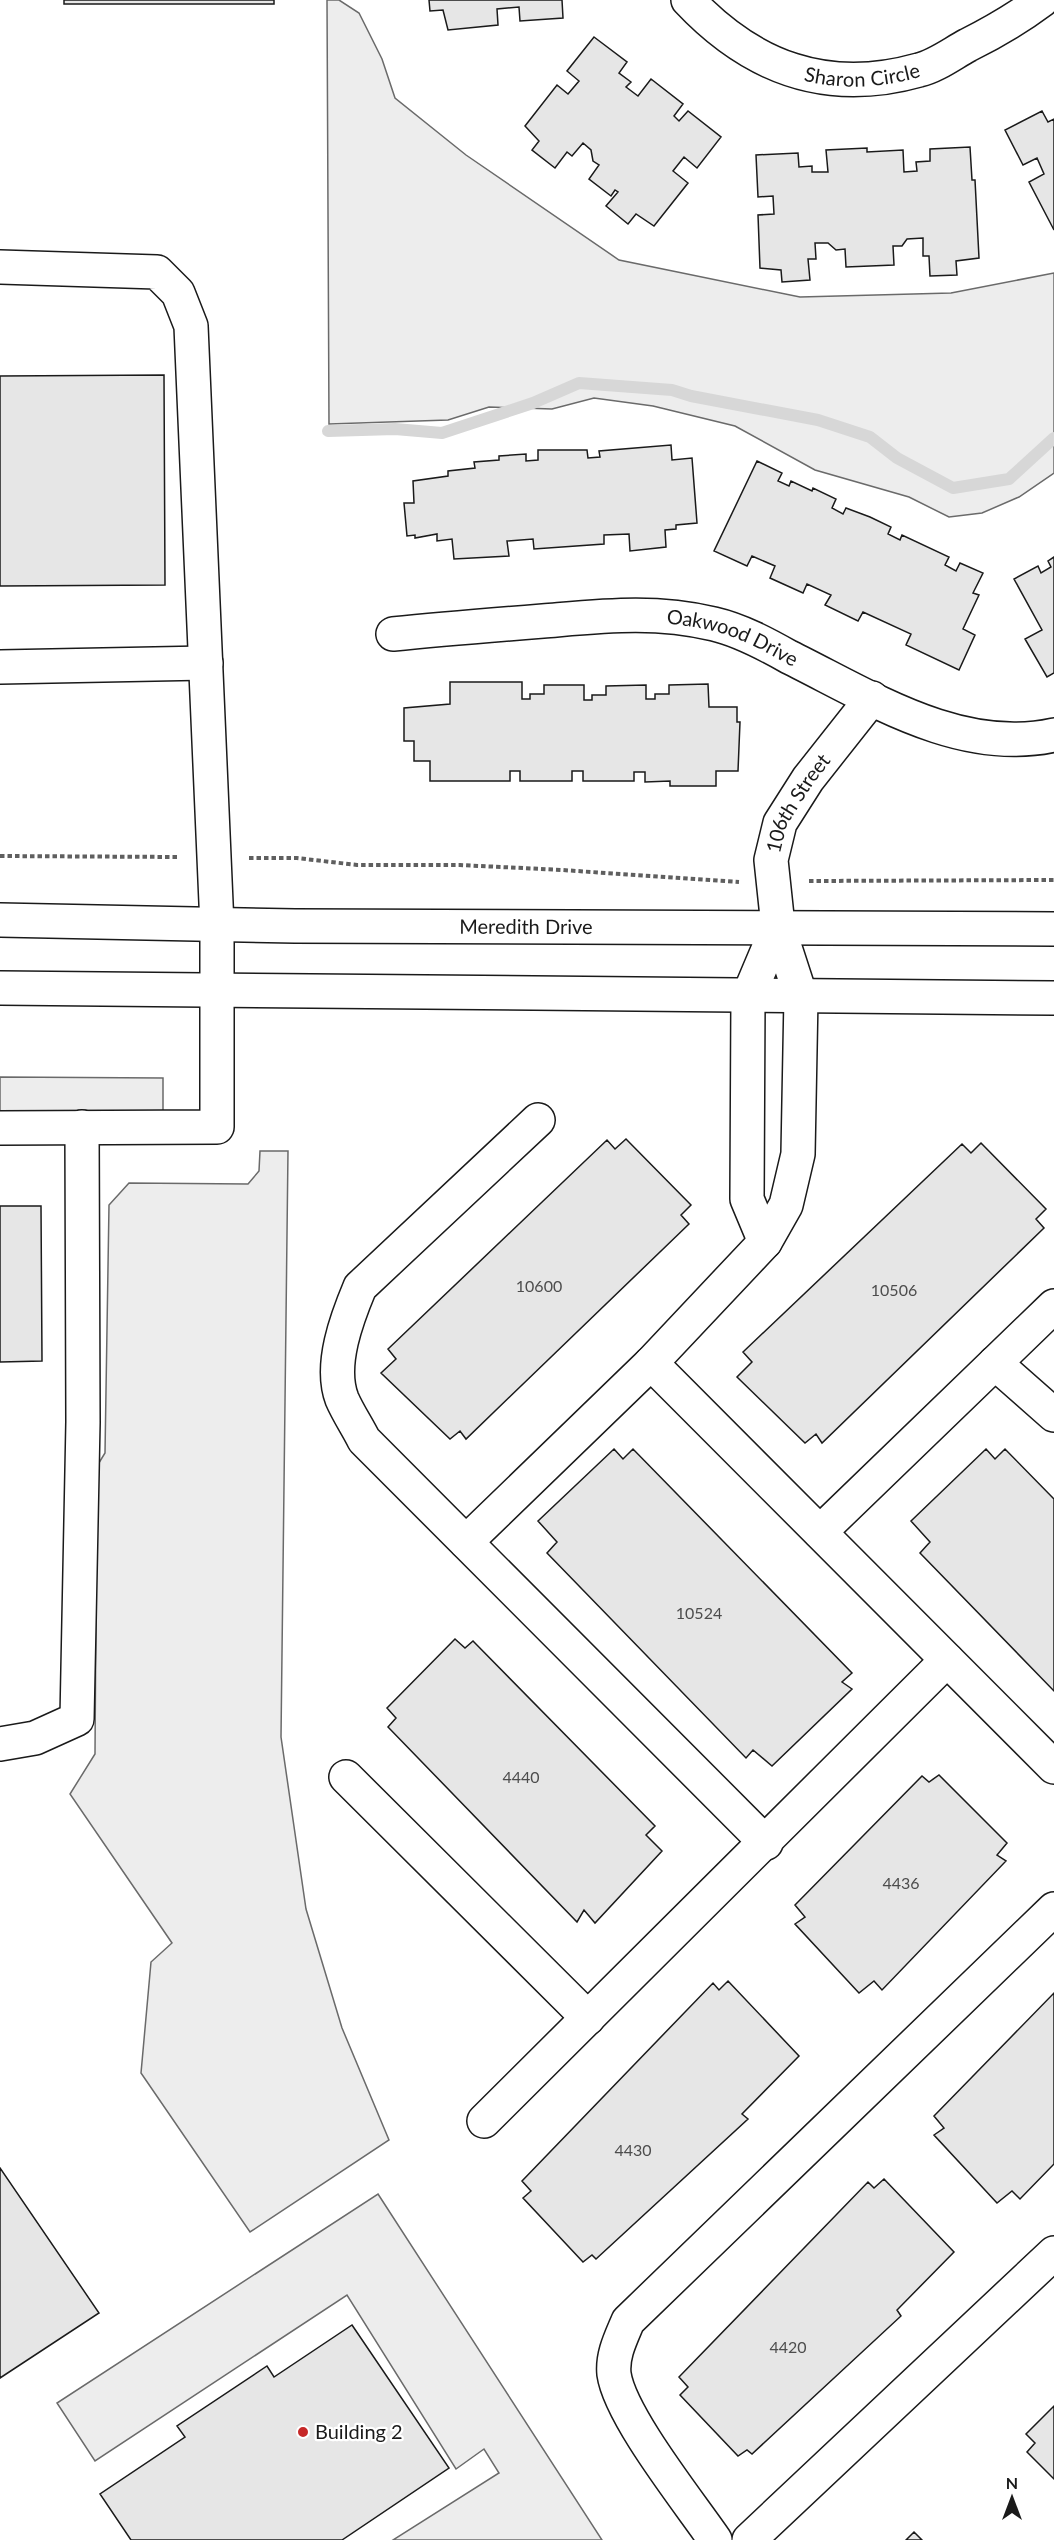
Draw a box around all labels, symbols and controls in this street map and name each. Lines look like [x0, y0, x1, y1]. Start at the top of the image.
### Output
street label: Sharon Circle [802, 57, 922, 91]
street label: Oakwood Drive [666, 604, 802, 671]
street label: 106th Street [760, 748, 834, 855]
street label: Meredith Drive [459, 914, 593, 938]
house number: 10600 [516, 1276, 562, 1295]
house number: 10506 [871, 1280, 917, 1299]
house number: 10524 [676, 1603, 722, 1622]
house number: 4440 [502, 1767, 540, 1786]
house number: 4436 [882, 1873, 920, 1892]
house number: 4430 [614, 2140, 652, 2159]
house number: 4420 [769, 2337, 807, 2356]
place label: Building 2 [315, 2419, 403, 2443]
marker: Building 2 [296, 2425, 310, 2439]
north arrow [982, 2468, 1042, 2528]
text: N [1006, 2473, 1018, 2492]

